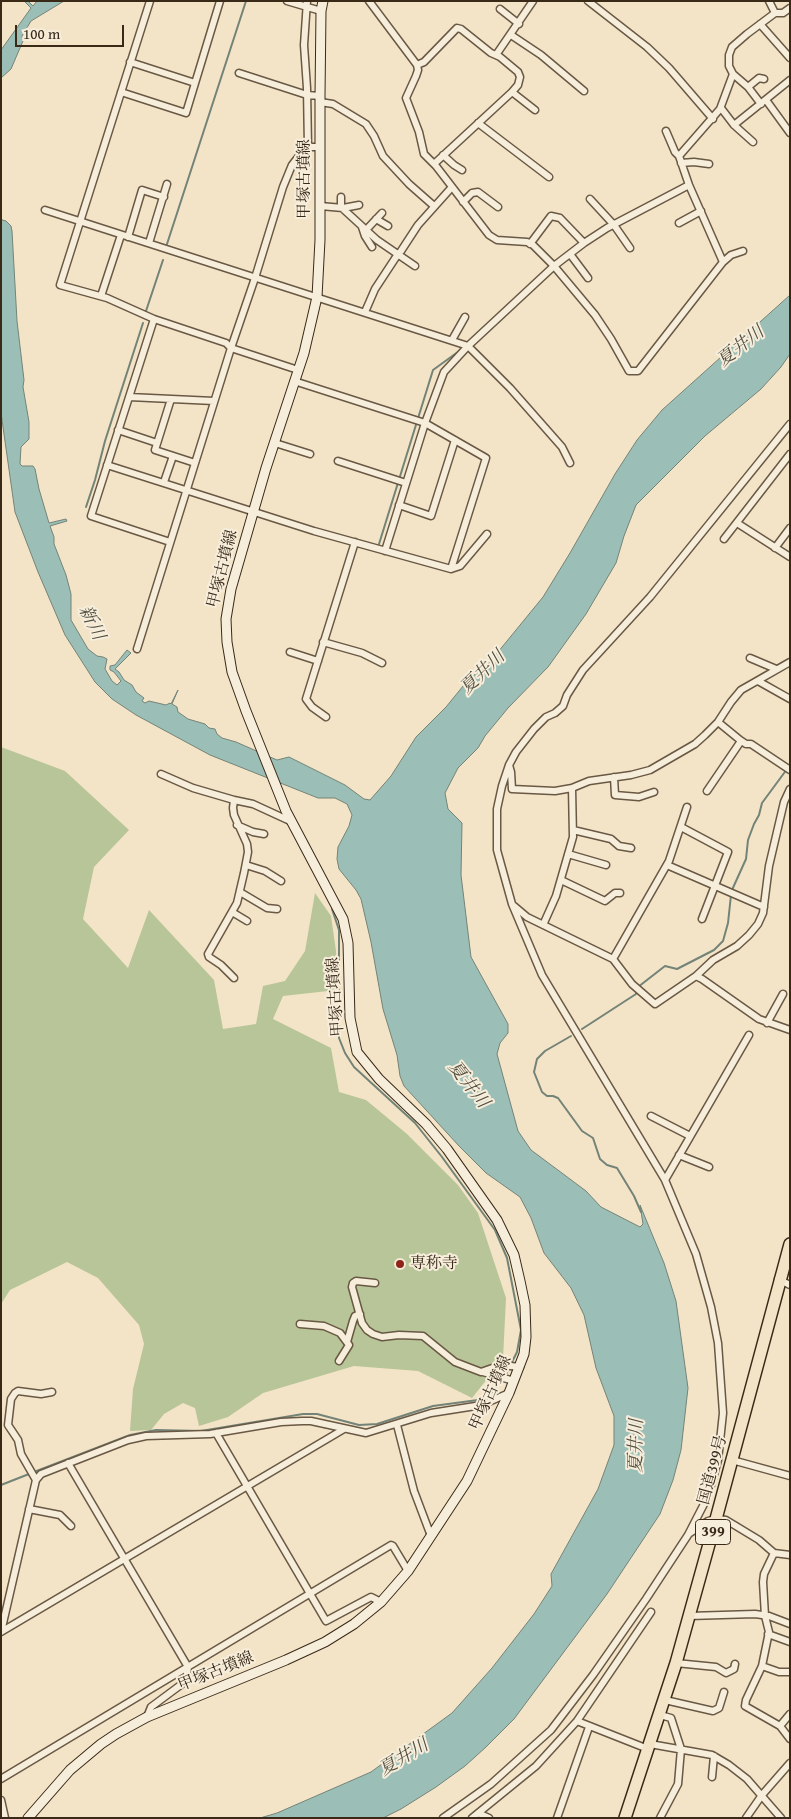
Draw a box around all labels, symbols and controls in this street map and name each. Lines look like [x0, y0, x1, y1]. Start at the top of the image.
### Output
scale bar [18, 15, 126, 47]
text: 100 m [23, 23, 60, 44]
street label: 甲塚古墳線 [295, 139, 315, 219]
water label: 夏井川 [713, 322, 769, 372]
street label: 甲塚古墳線 [204, 528, 242, 610]
water label: 新川 [73, 602, 109, 644]
water label: 夏井川 [456, 646, 510, 700]
street label: 甲塚古墳線 [324, 956, 348, 1038]
water label: 夏井川 [443, 1057, 493, 1113]
place label: 専称寺 [410, 1254, 458, 1274]
marker: 専称寺 [394, 1258, 406, 1270]
street label: 甲塚古墳線 [466, 1353, 516, 1433]
water label: 夏井川 [626, 1419, 648, 1473]
street label: 国道399号 [695, 1433, 731, 1507]
road number: 399 [696, 1520, 730, 1544]
street label: 甲塚古墳線 [175, 1648, 257, 1696]
water label: 夏井川 [375, 1735, 433, 1781]

